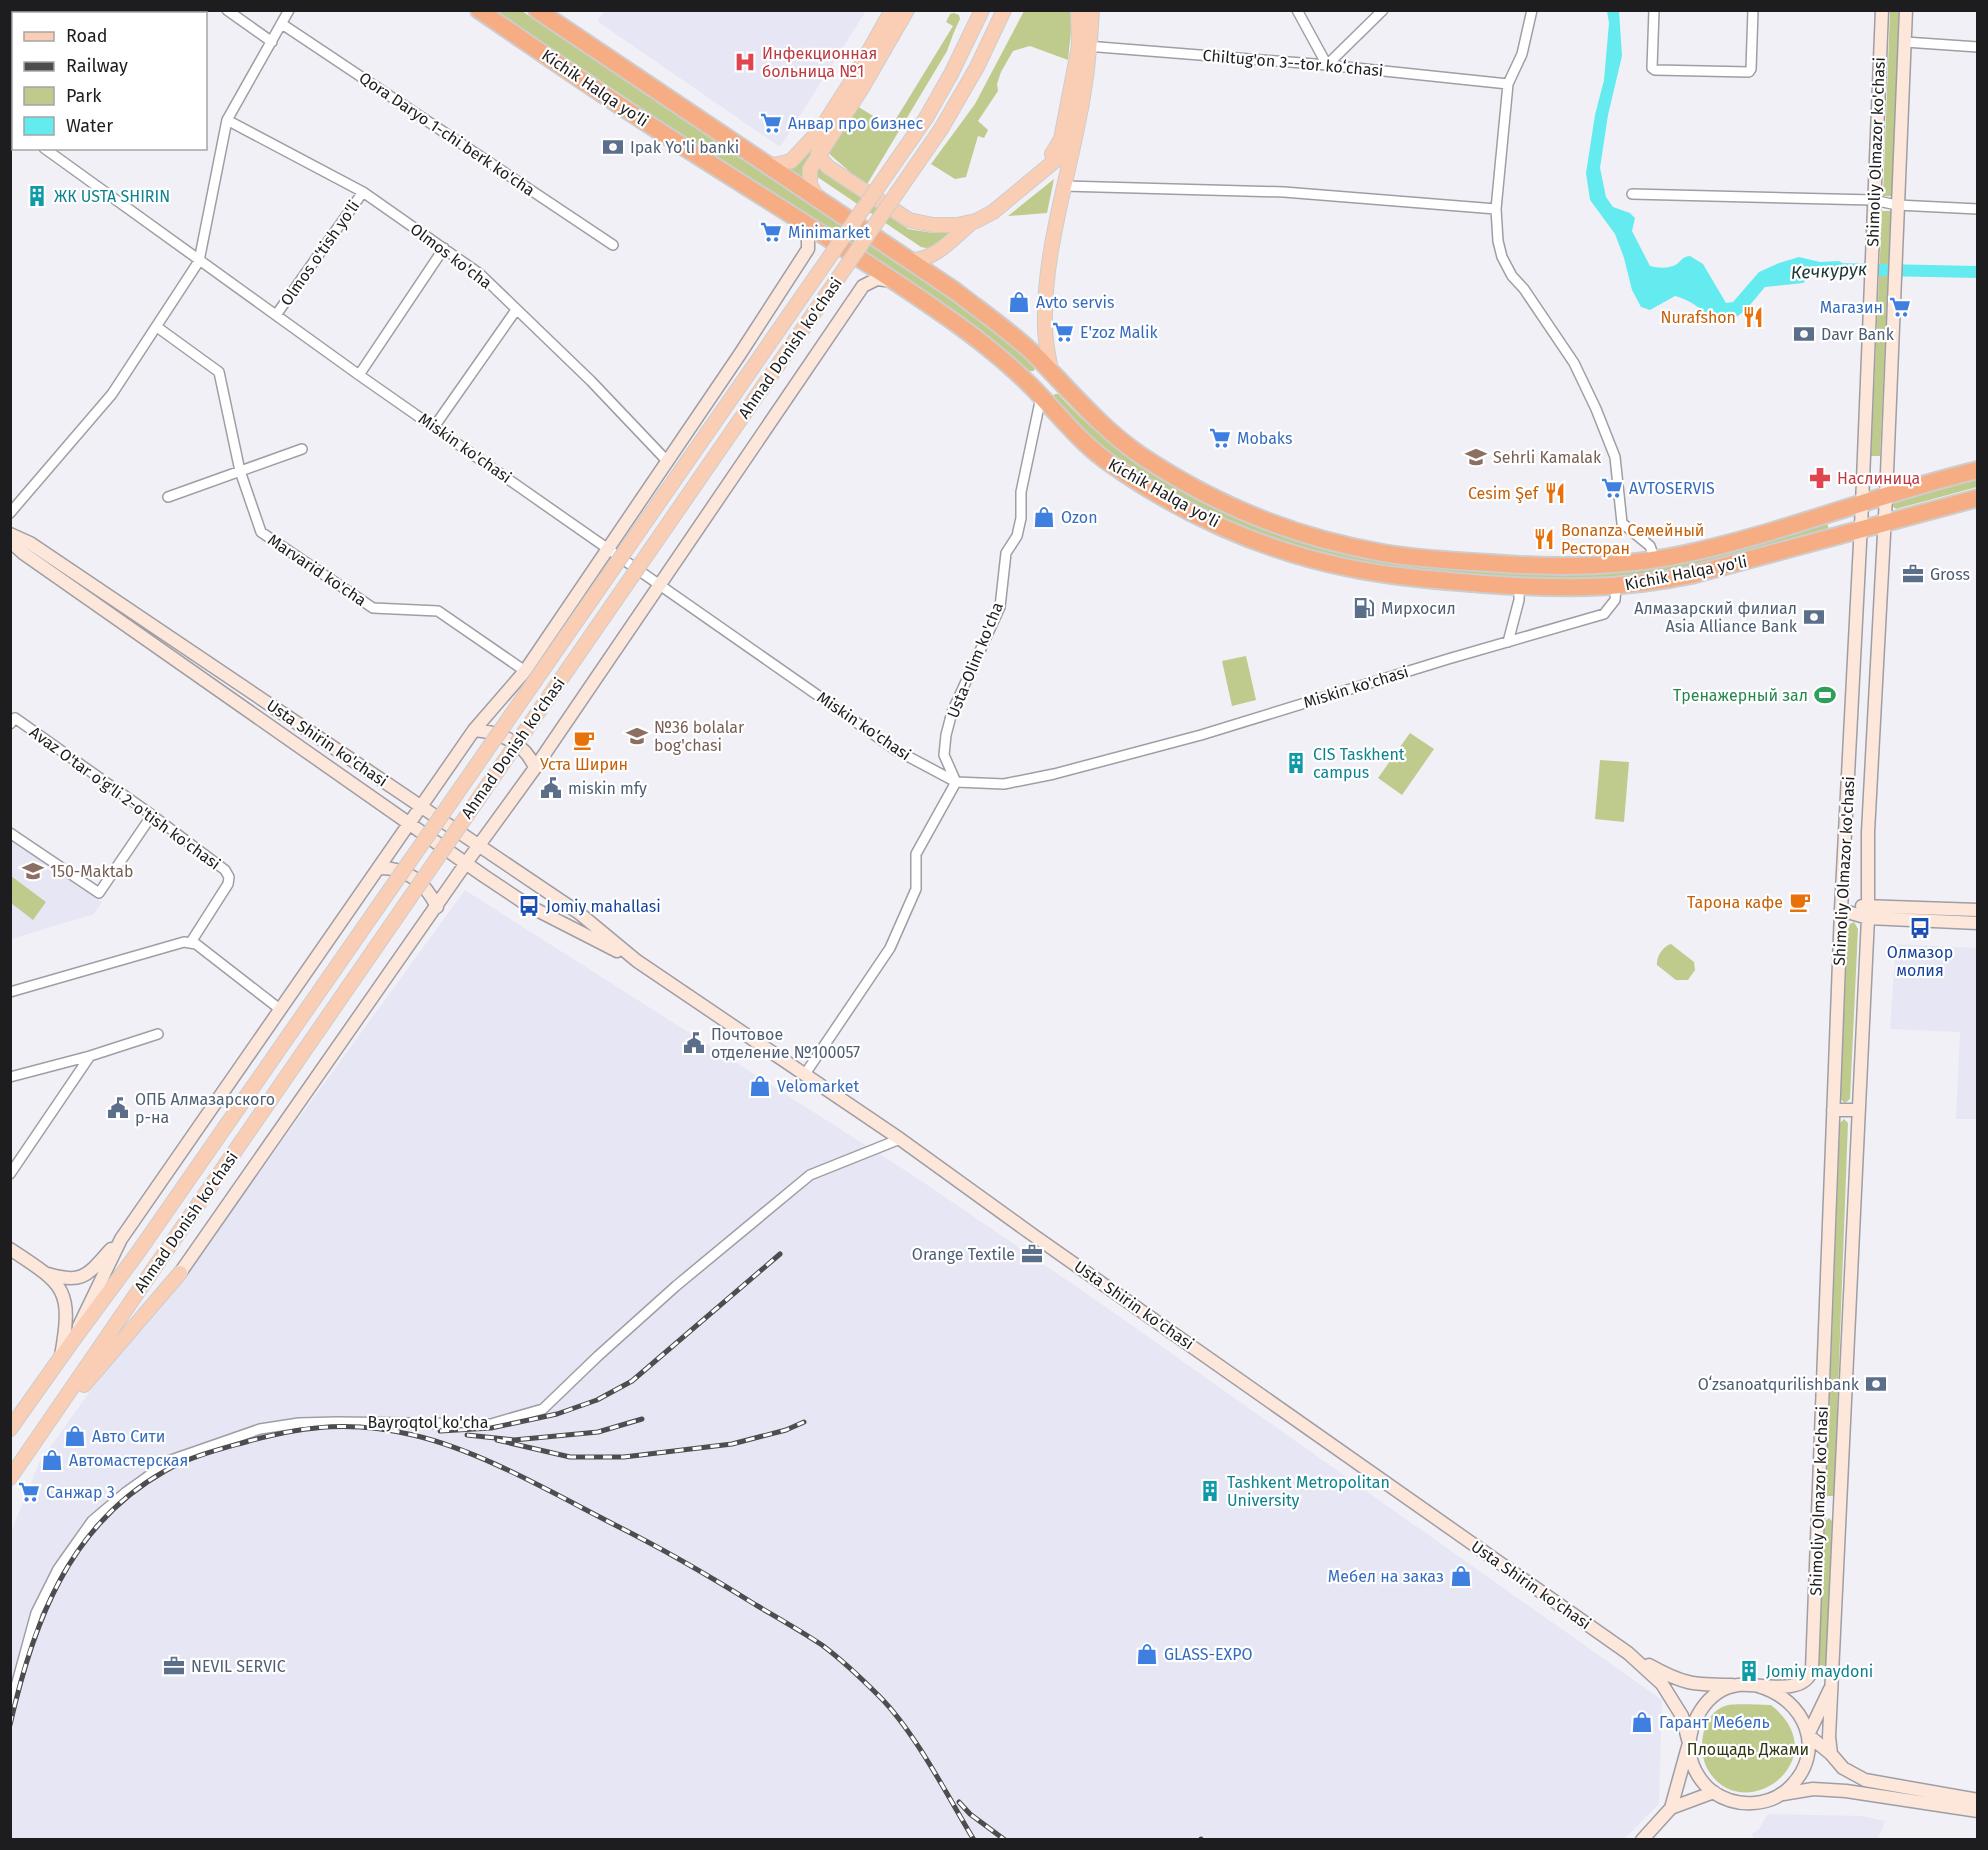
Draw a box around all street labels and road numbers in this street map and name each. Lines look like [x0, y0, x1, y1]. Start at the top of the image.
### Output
street label: Kichik Halqa yo'li [538, 45, 652, 131]
street label: Chiltug'on 3--tor koʻchasi [1202, 46, 1384, 80]
street label: Shimoliy Olmazor ko'chasi [1863, 57, 1889, 247]
street label: Qora Daryo 1-chi berk ko'cha [356, 68, 538, 200]
street label: Olmos o'tish yo'li [277, 197, 363, 309]
street label: Olmos ko'cha [407, 219, 495, 293]
street label: Ahmad Donish ko'chasi [734, 274, 846, 422]
street label: Miskin ko'chasi [415, 409, 515, 487]
street label: Kichik Halqa yo'li [1105, 455, 1223, 531]
street label: Marvarid ko'cha [264, 530, 370, 610]
street label: Kichik Halqa yo'li [1623, 552, 1749, 594]
street label: Usta-Olim ko'cha [943, 599, 1007, 721]
street label: Miskin ko'chasi [1301, 662, 1411, 712]
street label: Ahmad Donish ko'chasi [457, 674, 569, 822]
street label: Miskin ko'chasi [814, 688, 914, 764]
street label: Usta Shirin ko'chasi [263, 696, 391, 790]
street label: Avaz O'tar o'g'li 2-o'tish ko'chasi [26, 722, 224, 874]
street label: Shimoliy Olmazor ko'chasi [1830, 776, 1858, 966]
street label: Ahmad Donish ko'chasi [130, 1148, 242, 1296]
street label: Usta Shirin ko'chasi [1071, 1257, 1197, 1353]
street label: Shimoliy Olmazor ko'chasi [1806, 1406, 1832, 1596]
street label: Bayroqtol ko'cha [368, 1413, 488, 1432]
street label: Usta Shirin ko'chasi [1468, 1537, 1594, 1633]

